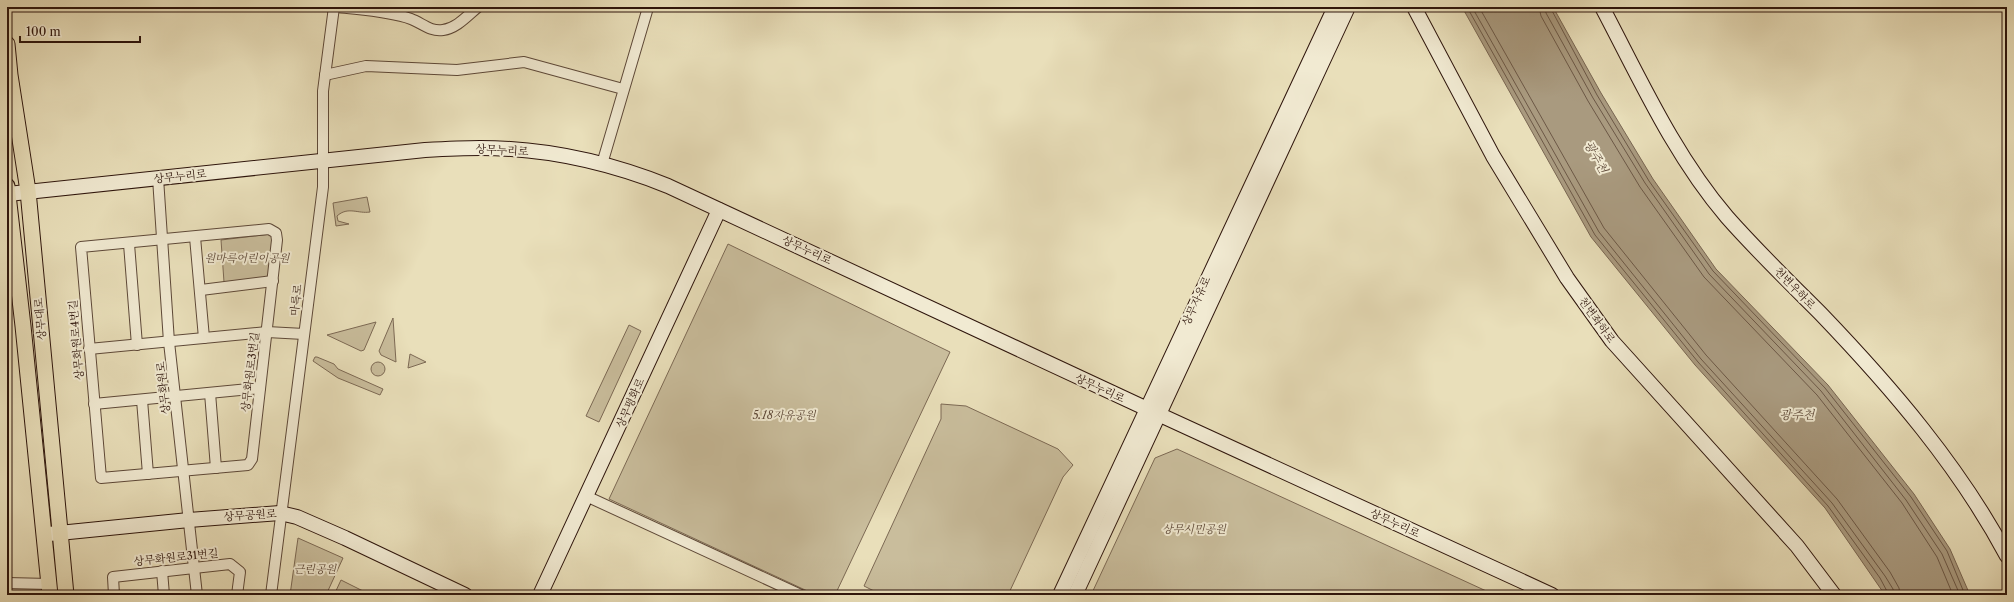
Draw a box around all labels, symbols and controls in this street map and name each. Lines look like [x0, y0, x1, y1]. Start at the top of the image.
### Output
scale bar [20, 18, 140, 44]
text: 100 m [26, 24, 61, 39]
water label: 광주천 [1581, 138, 1612, 177]
street label: 상무누리로 [475, 142, 529, 158]
street label: 상무누리로 [153, 166, 208, 186]
street label: 상무누리로 [780, 232, 834, 268]
park label: 원마륵어린이공원 [204, 251, 291, 265]
street label: 천변우하로 [1772, 264, 1819, 312]
street label: 상무자유로 [1178, 274, 1214, 328]
street label: 마륵로 [287, 283, 305, 317]
street label: 천변좌하로 [1576, 294, 1618, 346]
street label: 상무대로 [31, 297, 49, 341]
street label: 상무화원로4번길 [66, 299, 86, 381]
street label: 상무화원로3번길 [238, 331, 262, 413]
street label: 상무화원로 [153, 360, 173, 415]
street label: 상무누리로 [1073, 370, 1127, 406]
street label: 상무평화로 [613, 376, 647, 430]
water label: 광주천 [1780, 407, 1816, 422]
park label: 5.18자유공원 [752, 408, 817, 422]
street label: 상무누리로 [1368, 505, 1422, 541]
street label: 상무공원로 [223, 506, 277, 524]
park label: 상무시민공원 [1162, 522, 1227, 536]
street label: 상무화원로31번길 [133, 546, 219, 568]
park label: 근린공원 [294, 562, 338, 576]

